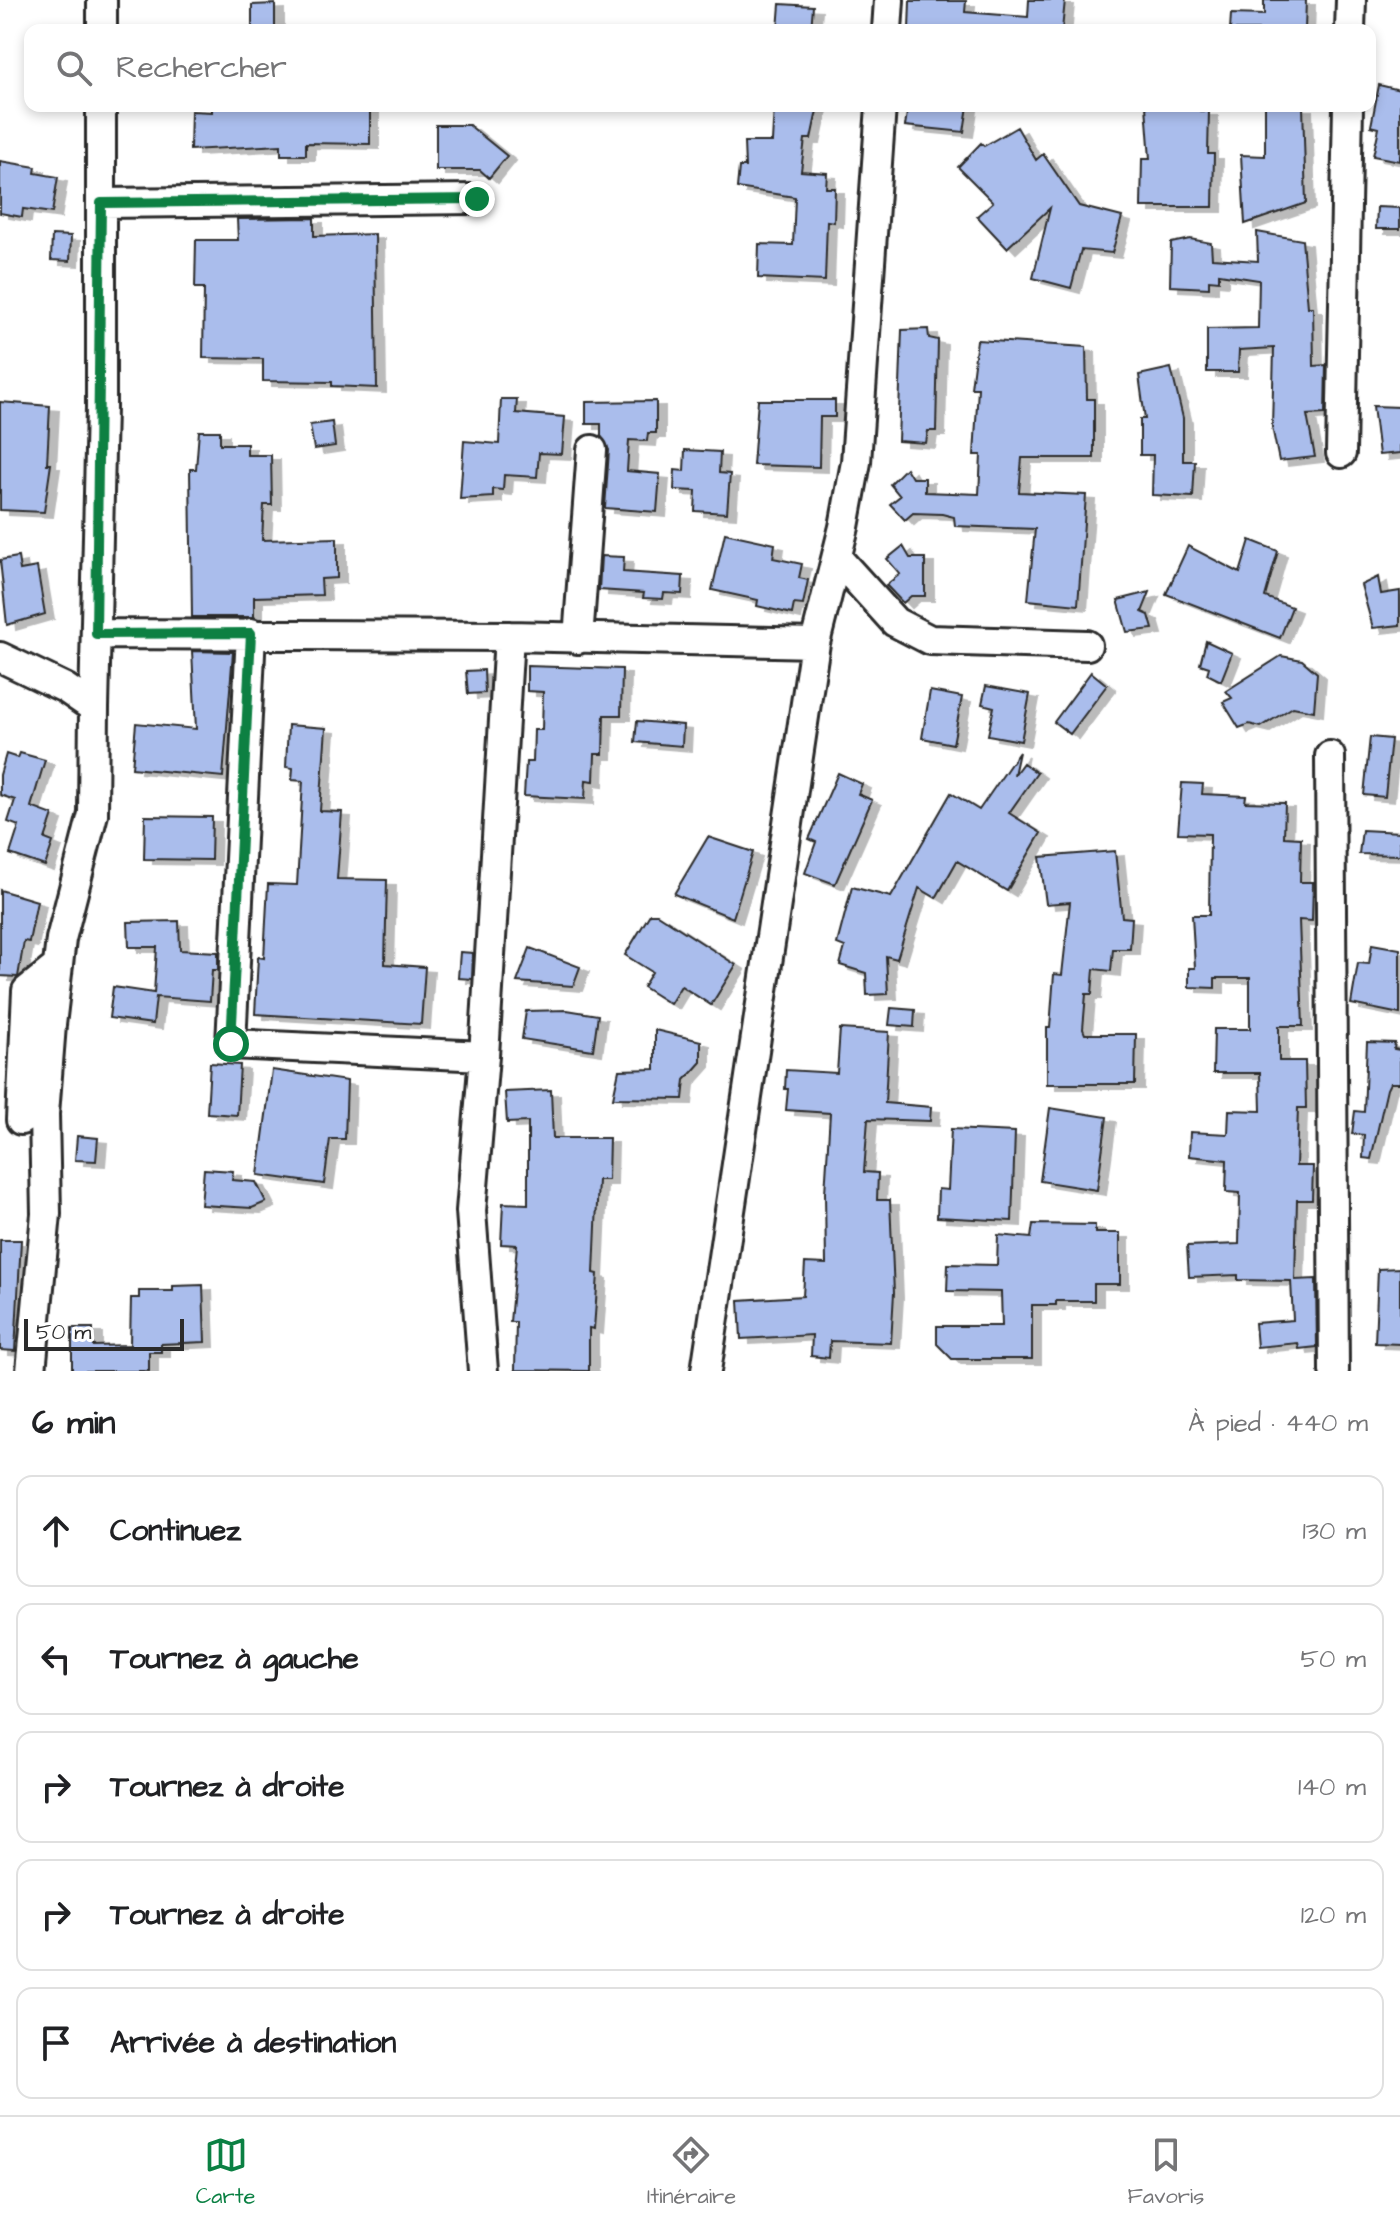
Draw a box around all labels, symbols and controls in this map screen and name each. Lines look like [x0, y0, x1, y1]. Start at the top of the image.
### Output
search box [24, 24, 1376, 112]
icon: search [52, 46, 96, 90]
text: Rechercher [116, 47, 287, 89]
route end [459, 181, 495, 217]
route start [213, 1026, 249, 1062]
scale bar [24, 1315, 184, 1351]
text: 50 m [36, 1317, 91, 1348]
text: 6 min [32, 1399, 116, 1447]
text: À pied · 440 m [1188, 1405, 1368, 1441]
icon: ahead [34, 1509, 78, 1553]
text: Continuez [110, 1510, 241, 1552]
text: 130 m [1302, 1513, 1366, 1549]
icon: left [34, 1637, 78, 1681]
text: Tournez à gauche [110, 1638, 359, 1680]
text: 50 m [1301, 1641, 1366, 1677]
icon: right [34, 1765, 78, 1809]
text: Tournez à droite [110, 1766, 344, 1808]
text: 140 m [1298, 1769, 1366, 1805]
icon: right [34, 1893, 78, 1937]
text: Tournez à droite [110, 1894, 344, 1936]
text: 120 m [1301, 1897, 1366, 1933]
icon: arrive [34, 2021, 78, 2065]
text: Arrivée à destination [110, 2022, 396, 2064]
tab: Carte [196, 2133, 255, 2212]
tab: Itinéraire [647, 2133, 736, 2212]
tab: Favoris [1128, 2133, 1204, 2212]

